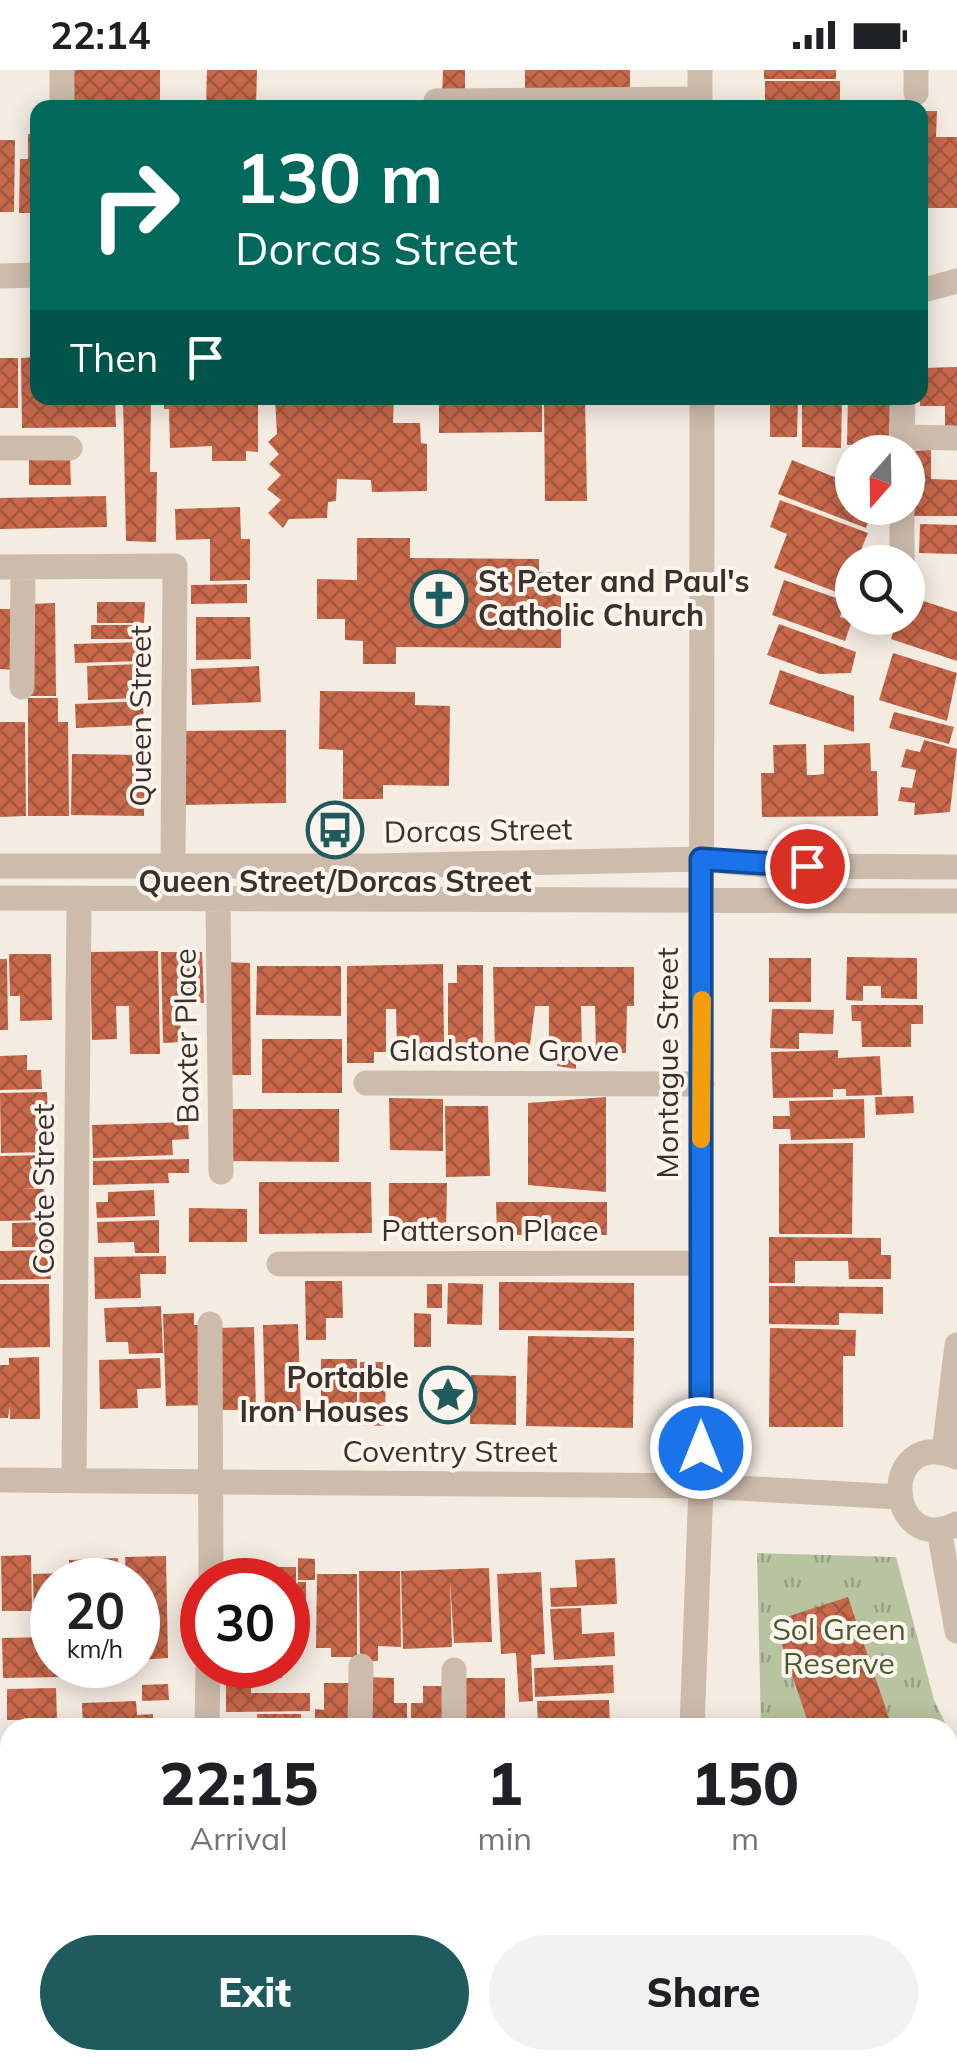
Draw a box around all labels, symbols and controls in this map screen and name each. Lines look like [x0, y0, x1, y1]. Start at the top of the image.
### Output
text: 22:14 [50, 11, 151, 59]
text: 130 m [235, 133, 443, 221]
icon: right [70, 140, 200, 270]
text: Dorcas Street [235, 220, 518, 276]
icon: arrive [178, 330, 233, 385]
text: Then [70, 334, 158, 382]
north arrow [835, 435, 925, 525]
map controls [835, 435, 925, 635]
button: search [835, 545, 925, 635]
place label: St Peter and Paul's Catholic Church [478, 562, 750, 634]
church icon: St Peter and Paul's Catholic Church [409, 569, 469, 629]
street label: Queen Street [121, 625, 159, 807]
bus stop icon: Queen Street/Dorcas Street [305, 800, 365, 860]
street label: Dorcas Street [383, 809, 573, 851]
pin [765, 824, 850, 909]
icon: arrive [780, 839, 835, 894]
place label: Queen Street/Dorcas Street [138, 862, 532, 900]
street label: Montague Street [648, 947, 686, 1179]
street label: Baxter Place [165, 948, 207, 1124]
street label: Gladstone Grove [389, 1031, 619, 1069]
street label: Coote Street [24, 1103, 62, 1275]
street label: Patterson Place [381, 1211, 599, 1249]
place label: Portable Iron Houses [240, 1358, 409, 1430]
place icon: Portable Iron Houses [418, 1365, 478, 1425]
position arrow [649, 1396, 753, 1500]
street label: Coventry Street [343, 1432, 558, 1470]
speed limit sign: 30 [180, 1558, 310, 1688]
text: 20 [65, 1579, 125, 1642]
park label: Sol Green Reserve [772, 1610, 906, 1682]
text: km/h [67, 1633, 123, 1664]
text: 22:15 [159, 1745, 319, 1820]
text: 1 [487, 1745, 523, 1820]
text: 150 [691, 1745, 799, 1820]
text: Arrival [190, 1818, 288, 1858]
text: min [478, 1818, 532, 1858]
text: m [731, 1818, 759, 1858]
button: Exit [40, 1935, 469, 2050]
button: Share [489, 1935, 918, 2050]

